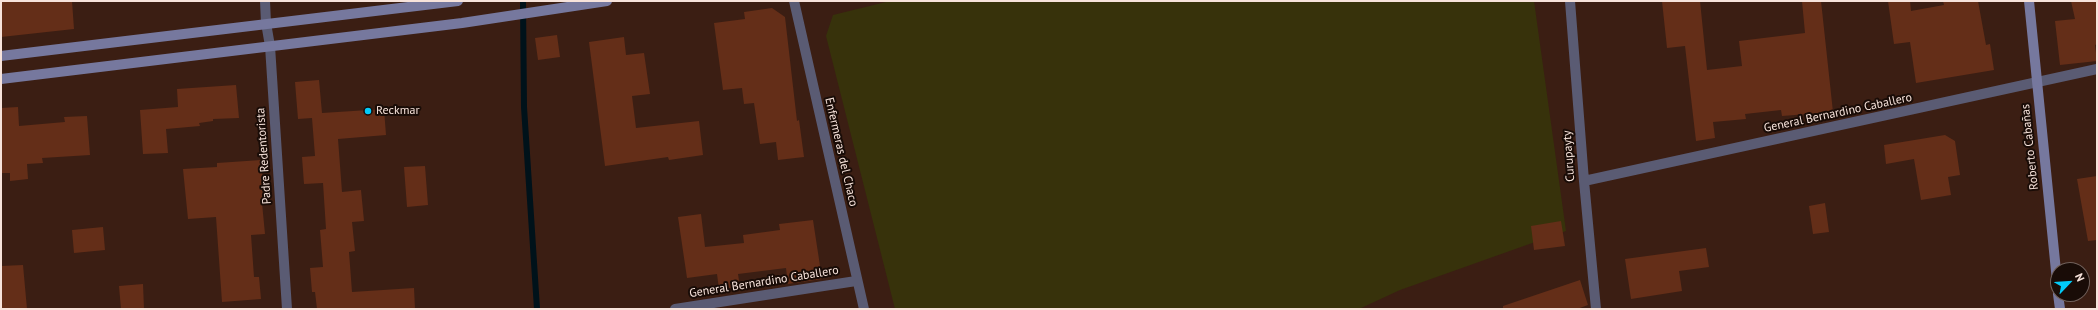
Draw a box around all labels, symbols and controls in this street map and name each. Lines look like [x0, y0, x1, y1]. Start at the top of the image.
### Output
street label: General Bernardino Caballero [1763, 90, 1913, 136]
street label: Enfermeras del Chaco [821, 96, 861, 208]
street label: Roberto Cabañas [2018, 103, 2042, 191]
place label: Reckmar [376, 104, 419, 118]
marker: Reckmar [363, 106, 373, 116]
street label: Padre Redentorista [253, 107, 275, 205]
street label: Curupayty [1560, 130, 1578, 182]
north arrow [2050, 262, 2090, 302]
street label: General Bernardino Caballero [688, 263, 840, 301]
text: N [2072, 271, 2088, 284]

